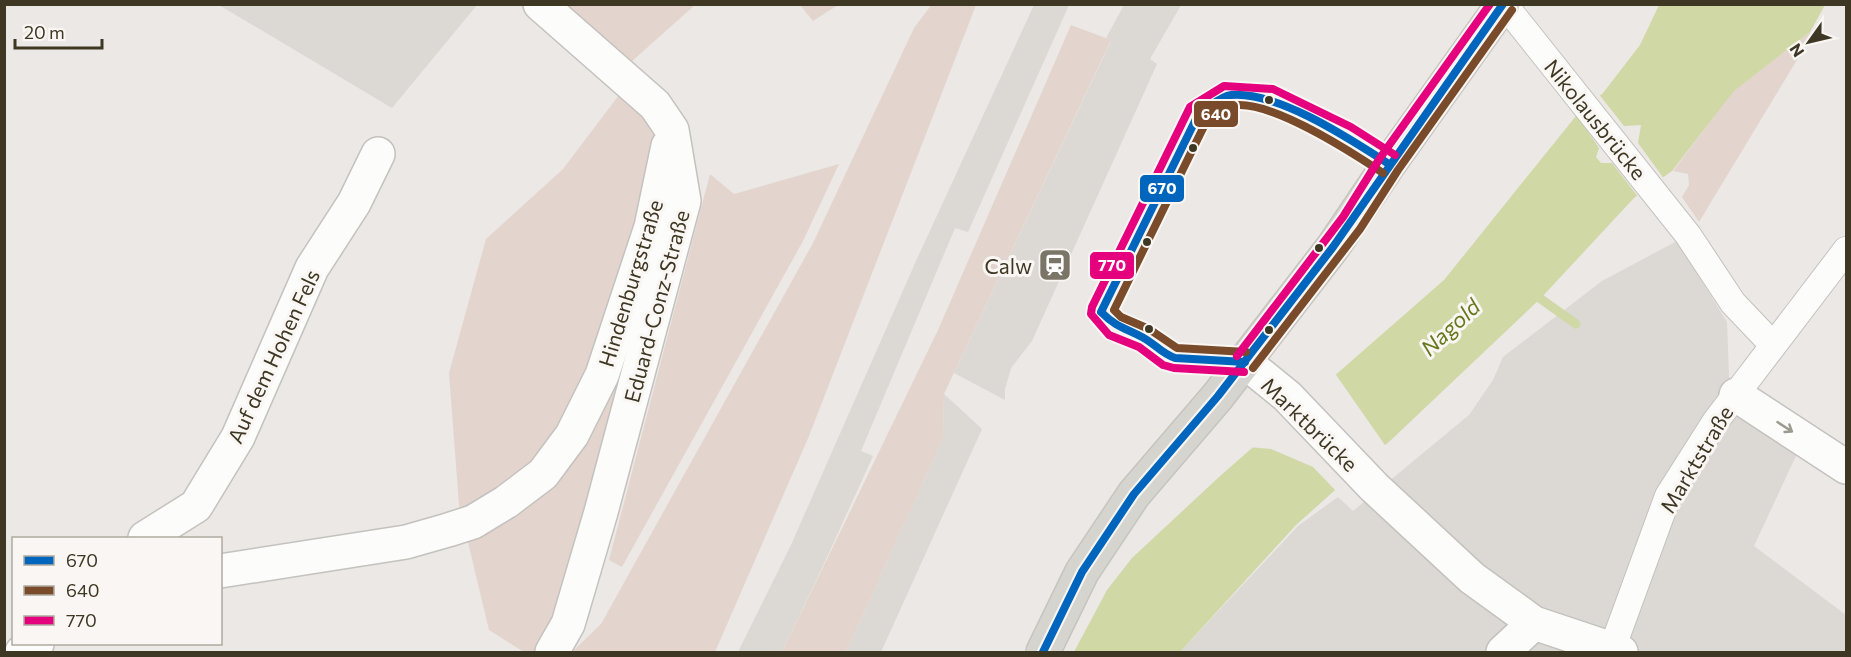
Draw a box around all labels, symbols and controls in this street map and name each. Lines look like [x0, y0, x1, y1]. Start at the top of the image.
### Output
scale bar [15, 12, 102, 50]
north arrow [1779, 12, 1839, 72]
text: 20 m [24, 21, 65, 43]
text: N [1785, 40, 1807, 61]
street label: Nikolausbrücke [1540, 54, 1652, 184]
unlabelled marker [1263, 94, 1275, 106]
line badge: 640 [1193, 100, 1239, 128]
text: 640 [1201, 104, 1231, 123]
unlabelled marker [1187, 142, 1199, 154]
line badge: 670 [1139, 174, 1185, 203]
text: 670 [1147, 178, 1177, 197]
street label: Hindenburgstraße [593, 196, 667, 370]
street label: Eduard-Conz-Straße [618, 207, 694, 405]
unlabelled marker [1141, 236, 1153, 248]
unlabelled marker [1313, 242, 1325, 254]
station icon: Calw [1037, 247, 1073, 283]
line badge: 770 [1089, 251, 1135, 280]
place label: Calw [984, 253, 1032, 278]
text: 770 [1098, 255, 1126, 274]
street label: Auf dem Hohen Fels [222, 265, 324, 447]
water label: Nagold [1415, 292, 1486, 361]
unlabelled marker [1143, 323, 1155, 335]
unlabelled marker [1263, 324, 1275, 336]
street label: Marktbrücke [1257, 372, 1363, 476]
street label: Marktstraße [1654, 401, 1738, 517]
one-way arrow [1776, 421, 1793, 433]
legend [12, 537, 222, 645]
text: 670 [66, 549, 98, 571]
text: 640 [66, 579, 99, 601]
text: 770 [66, 609, 97, 631]

